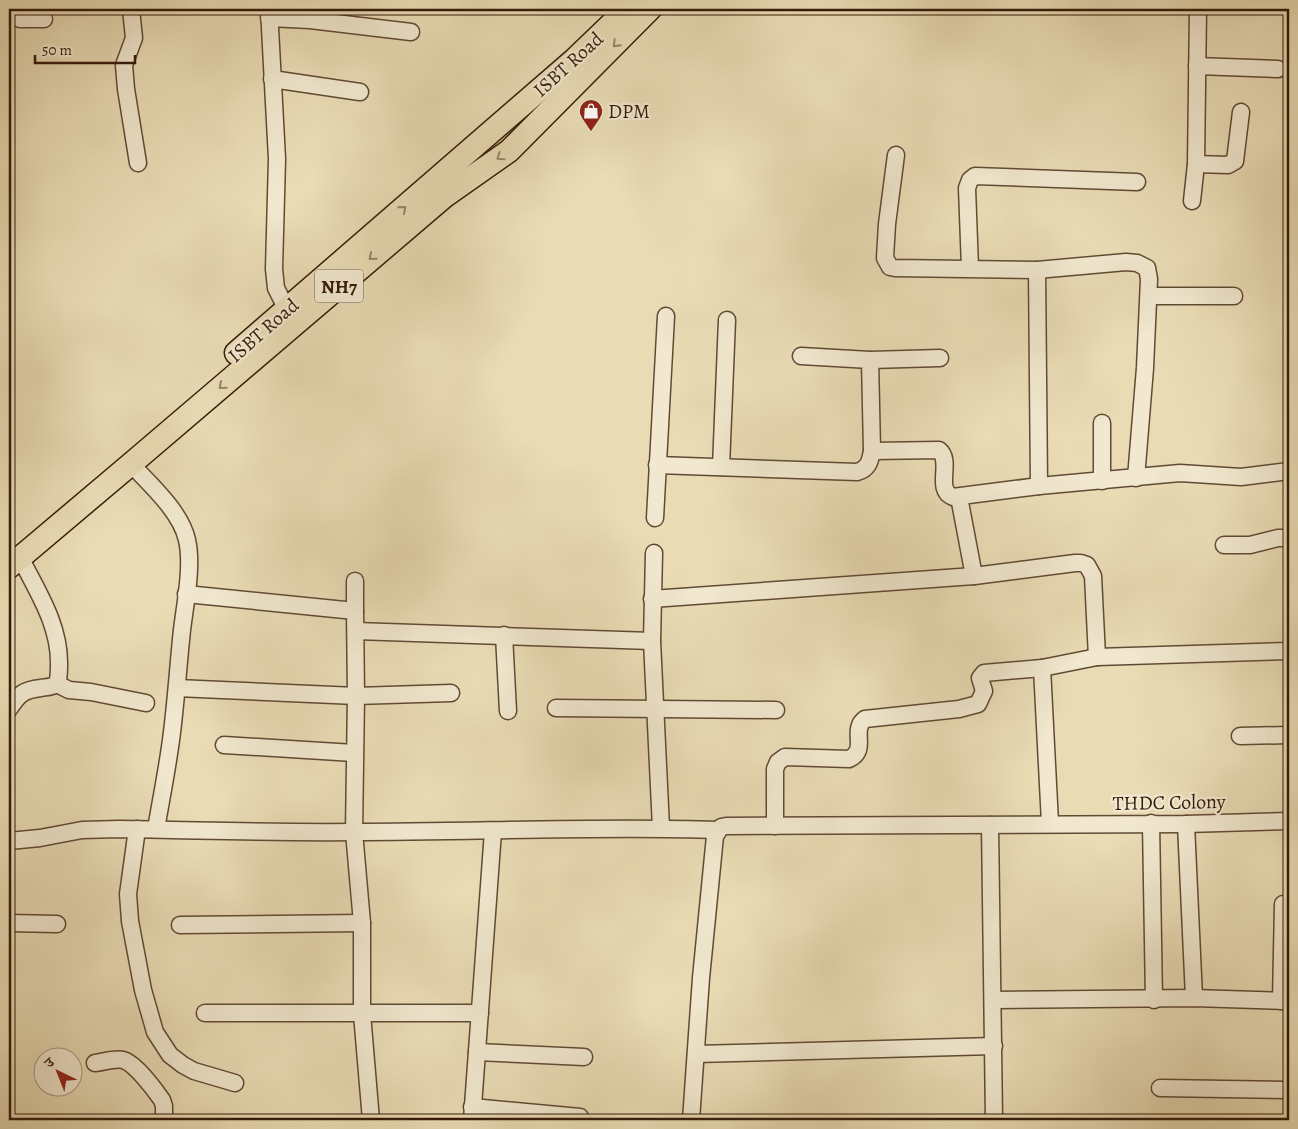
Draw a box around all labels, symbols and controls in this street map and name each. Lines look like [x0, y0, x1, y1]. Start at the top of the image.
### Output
street label: ISBT Road [527, 25, 609, 103]
scale bar [35, 32, 135, 64]
one-way arrow [613, 38, 622, 47]
text: 50 m [42, 40, 72, 60]
shop icon: DPM [578, 98, 604, 132]
place label: DPM [608, 98, 650, 125]
one-way arrow [496, 151, 506, 160]
one-way arrow [397, 206, 406, 215]
one-way arrow [369, 252, 378, 260]
road number: NH7 [315, 270, 363, 302]
street label: ISBT Road [222, 292, 305, 369]
one-way arrow [219, 380, 228, 389]
street label: THDC Colony [1112, 788, 1227, 817]
north arrow [32, 1046, 82, 1096]
text: उ [40, 1053, 59, 1073]

